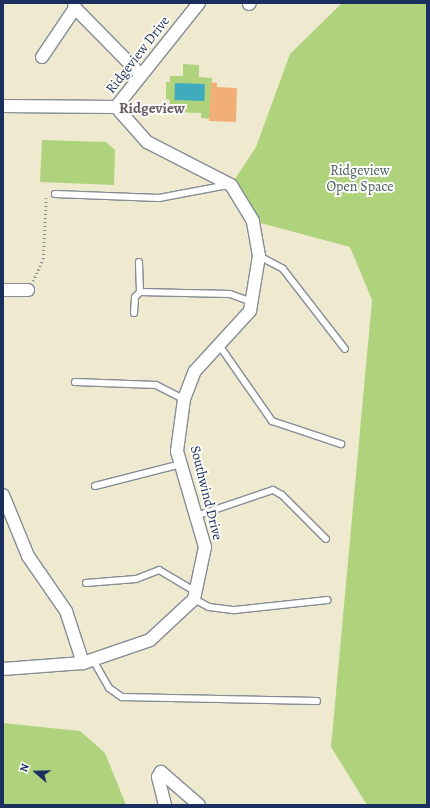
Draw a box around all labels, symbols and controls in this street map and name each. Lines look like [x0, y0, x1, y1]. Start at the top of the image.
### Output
street label: Ridgeview Drive [103, 13, 173, 97]
district label: Ridgeview [119, 100, 185, 118]
park label: Ridgeview Open Space [326, 163, 394, 196]
street label: Southwind Drive [186, 444, 226, 542]
north arrow [16, 752, 56, 792]
text: N [16, 761, 33, 774]

